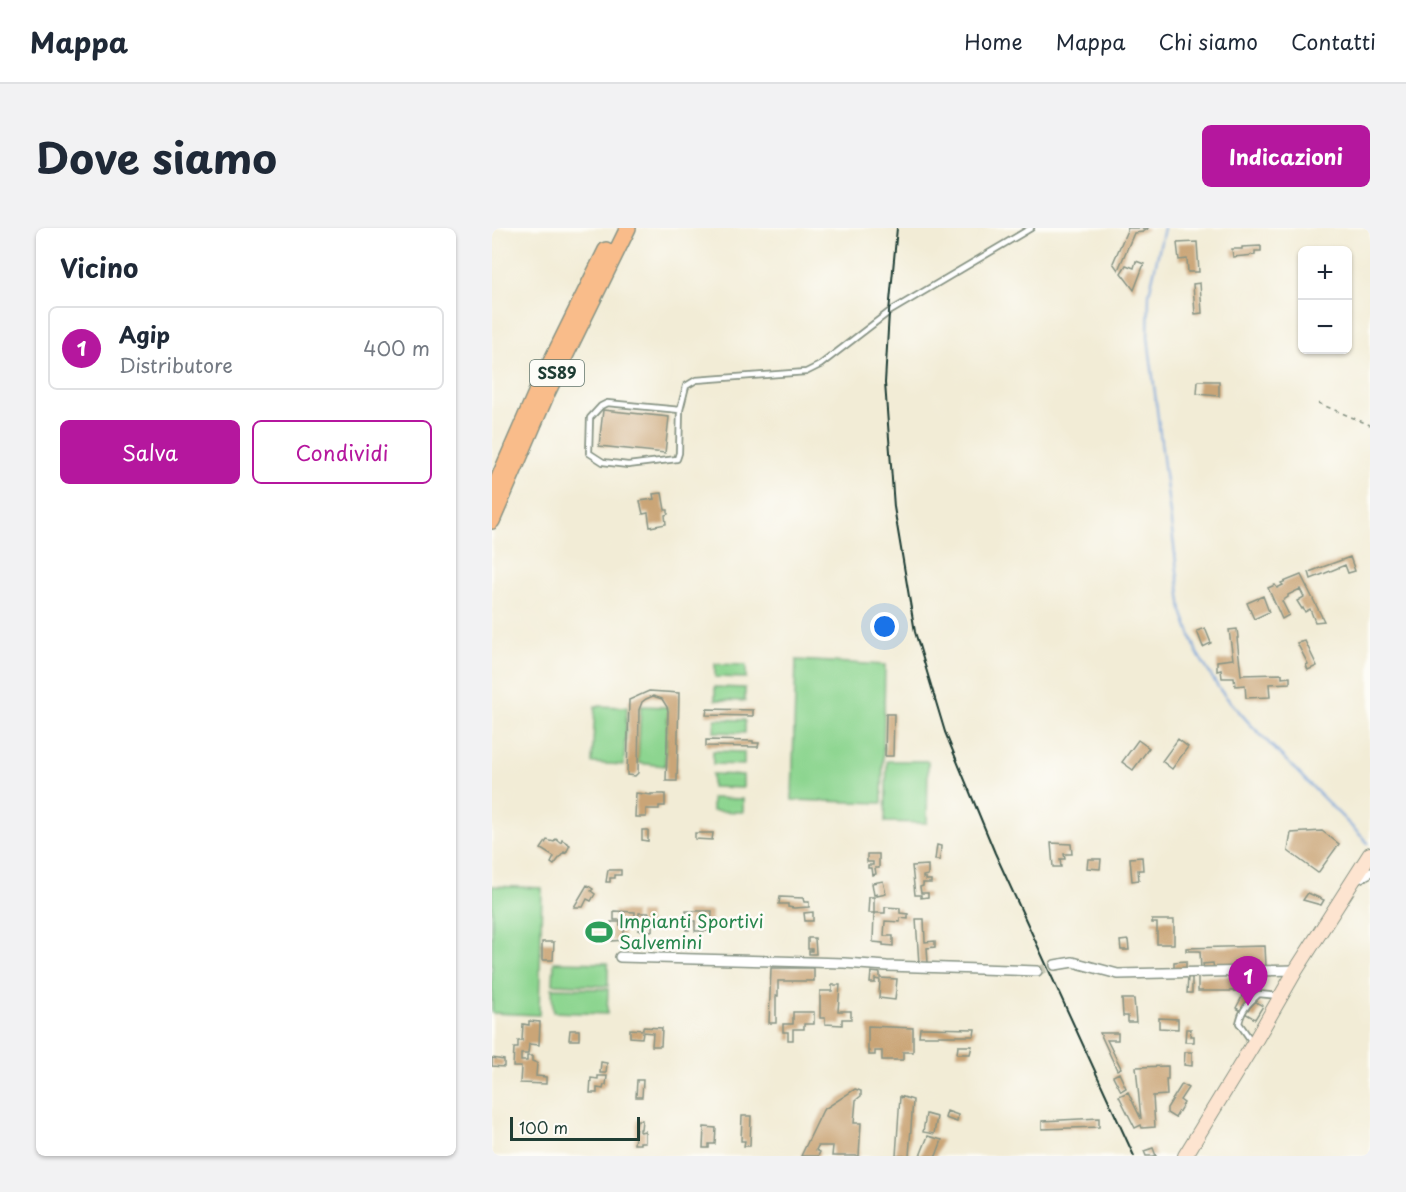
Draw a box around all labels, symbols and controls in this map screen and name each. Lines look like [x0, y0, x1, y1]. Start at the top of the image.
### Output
text: Mappa [30, 20, 128, 63]
text: Home [964, 25, 1023, 57]
text: Mappa [1056, 25, 1126, 57]
text: Chi siamo [1159, 25, 1258, 57]
text: Contatti [1291, 25, 1376, 57]
text: Dove siamo [36, 125, 277, 188]
button: Indicazioni [1202, 125, 1370, 187]
map controls [1298, 246, 1352, 354]
button: + [1298, 246, 1352, 300]
text: Vicino [60, 248, 138, 287]
button: − [1298, 300, 1352, 354]
text: Agip [119, 317, 170, 350]
text: 1 [77, 333, 86, 363]
text: 400 m [363, 333, 430, 363]
text: Distributore [119, 350, 233, 380]
road number: SS89 [530, 360, 584, 386]
button: Salva [60, 420, 240, 484]
button: Condividi [252, 420, 432, 484]
your location [870, 612, 899, 641]
place label: Impianti Sportivi Salvemini [619, 907, 764, 955]
sports icon: Impianti Sportivi Salvemini [584, 917, 614, 947]
pin: 1 [1228, 956, 1268, 1006]
scale bar [510, 1114, 640, 1142]
text: 100 m [519, 1115, 568, 1139]

